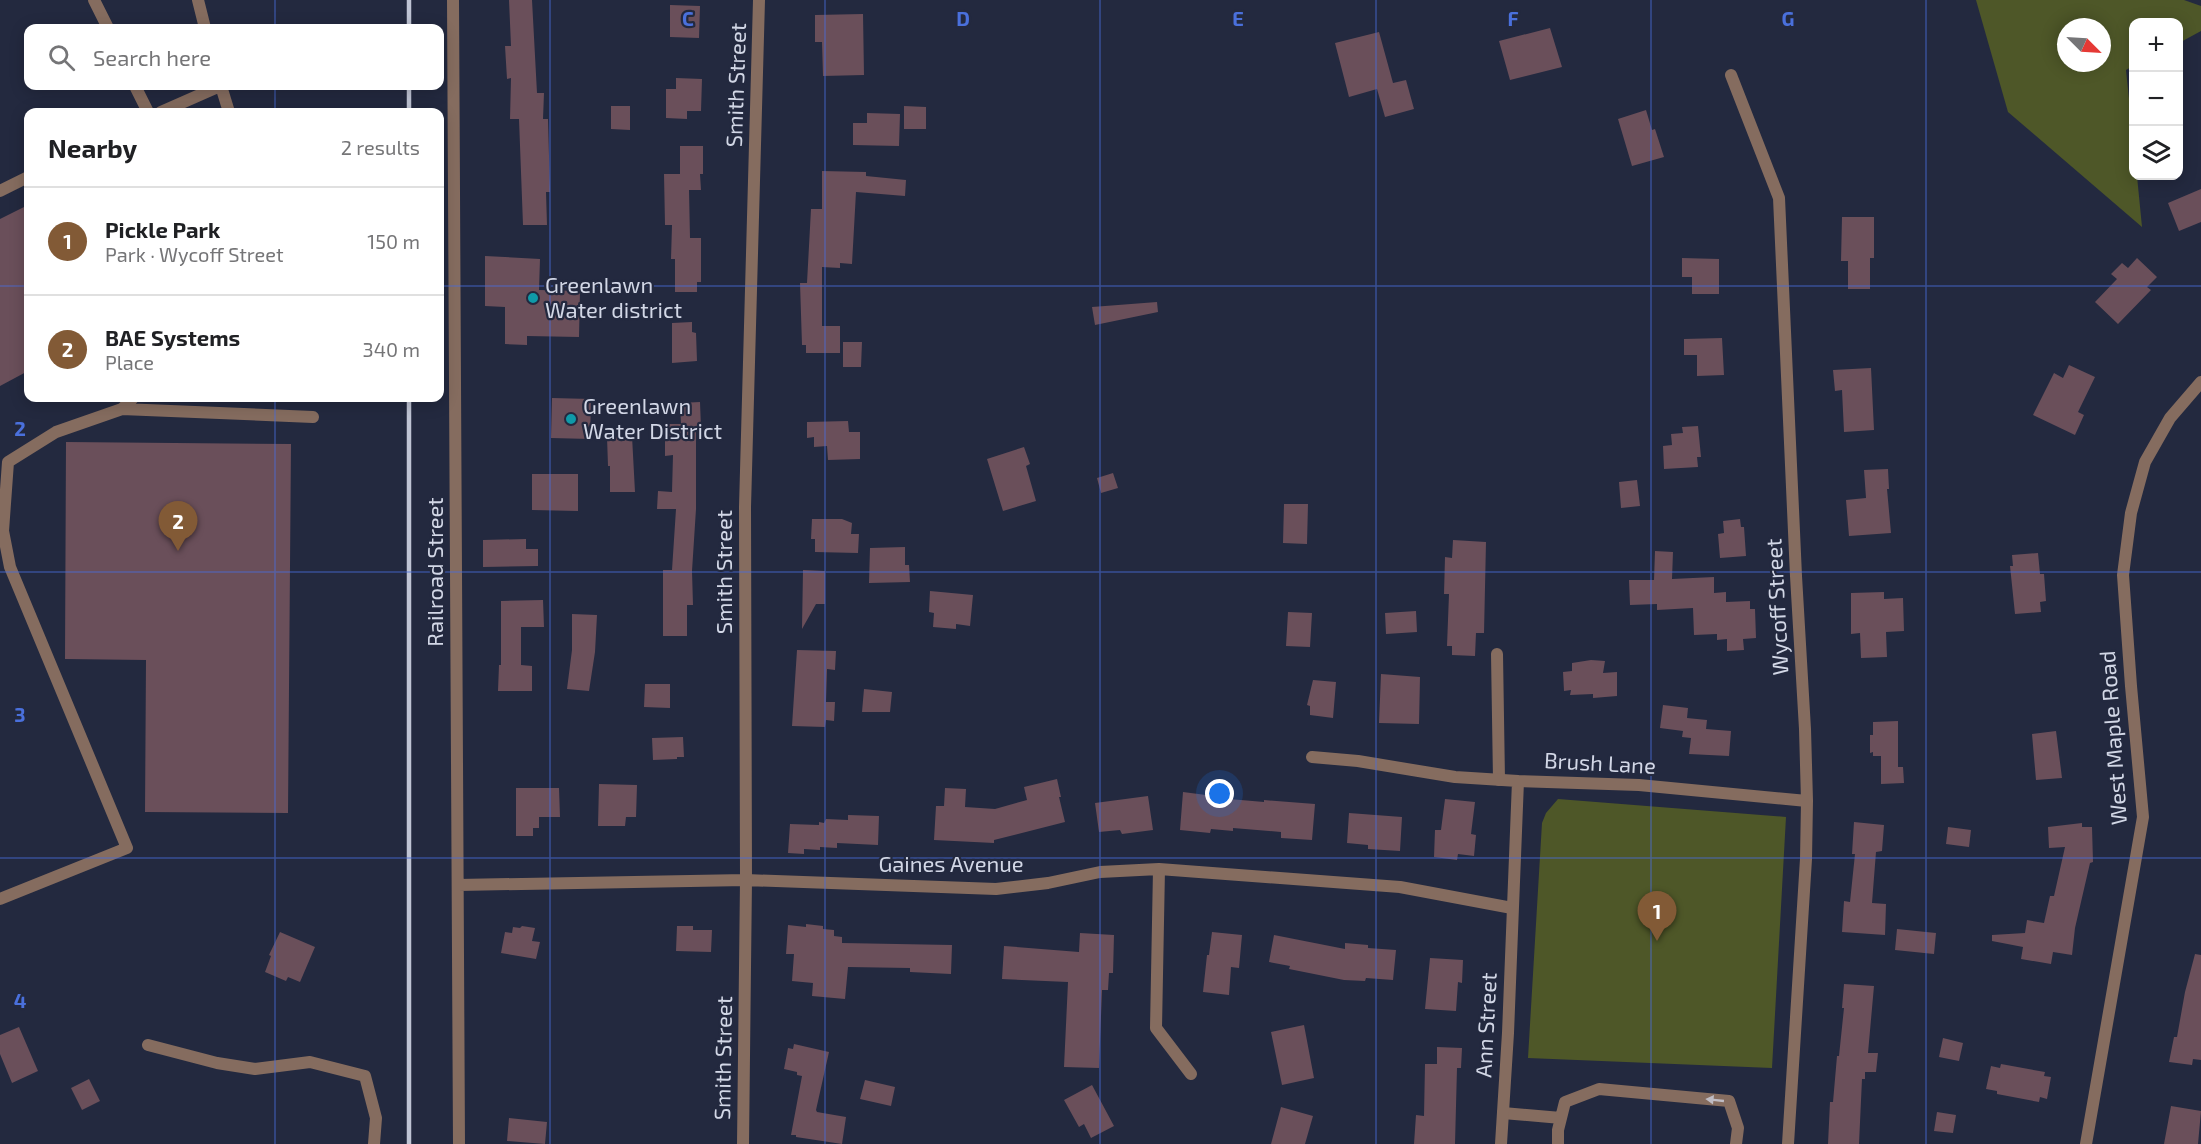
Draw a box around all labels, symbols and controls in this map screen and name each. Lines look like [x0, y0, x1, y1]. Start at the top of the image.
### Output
text: C [682, 6, 694, 30]
text: D [956, 6, 970, 30]
text: E [1232, 6, 1244, 30]
text: F [1507, 6, 1519, 30]
text: G [1782, 6, 1794, 30]
north arrow [2057, 18, 2111, 72]
map controls [2129, 18, 2183, 180]
button: + [2129, 18, 2183, 72]
street label: Smith Street [720, 22, 750, 148]
search box [24, 24, 444, 90]
icon: search [45, 41, 78, 74]
text: Search here [93, 44, 211, 70]
button: − [2129, 72, 2183, 126]
button: layers [2129, 126, 2183, 180]
text: Nearby [48, 132, 137, 163]
text: 2 results [341, 135, 420, 159]
text: Pickle Park [105, 216, 220, 242]
text: 1 [63, 229, 72, 253]
text: 150 m [367, 229, 420, 253]
text: Park · Wycoff Street [105, 242, 284, 266]
place label: Greenlawn Water district [545, 271, 682, 322]
marker: Greenlawn Water district [526, 291, 540, 305]
text: BAE Systems [105, 324, 240, 350]
text: 2 [62, 337, 73, 361]
text: 340 m [363, 337, 420, 361]
text: Place [105, 350, 154, 374]
place label: Greenlawn Water District [583, 392, 722, 443]
marker: Greenlawn Water District [564, 412, 578, 426]
text: 2 [14, 416, 26, 440]
street label: Railroad Street [421, 497, 447, 647]
pin: 2 [158, 502, 198, 551]
street label: Smith Street [710, 510, 736, 634]
street label: Wycoff Street [1759, 538, 1793, 676]
street label: West Maple Road [2093, 650, 2131, 826]
text: 3 [14, 702, 26, 726]
street label: Brush Lane [1544, 746, 1657, 778]
your location [1205, 779, 1234, 808]
street label: Gaines Avenue [878, 850, 1024, 876]
pin: 1 [1638, 892, 1676, 941]
street label: Ann Street [1469, 972, 1501, 1078]
text: 4 [14, 988, 27, 1012]
street label: Smith Street [708, 996, 736, 1120]
one-way arrow [1705, 1095, 1724, 1105]

